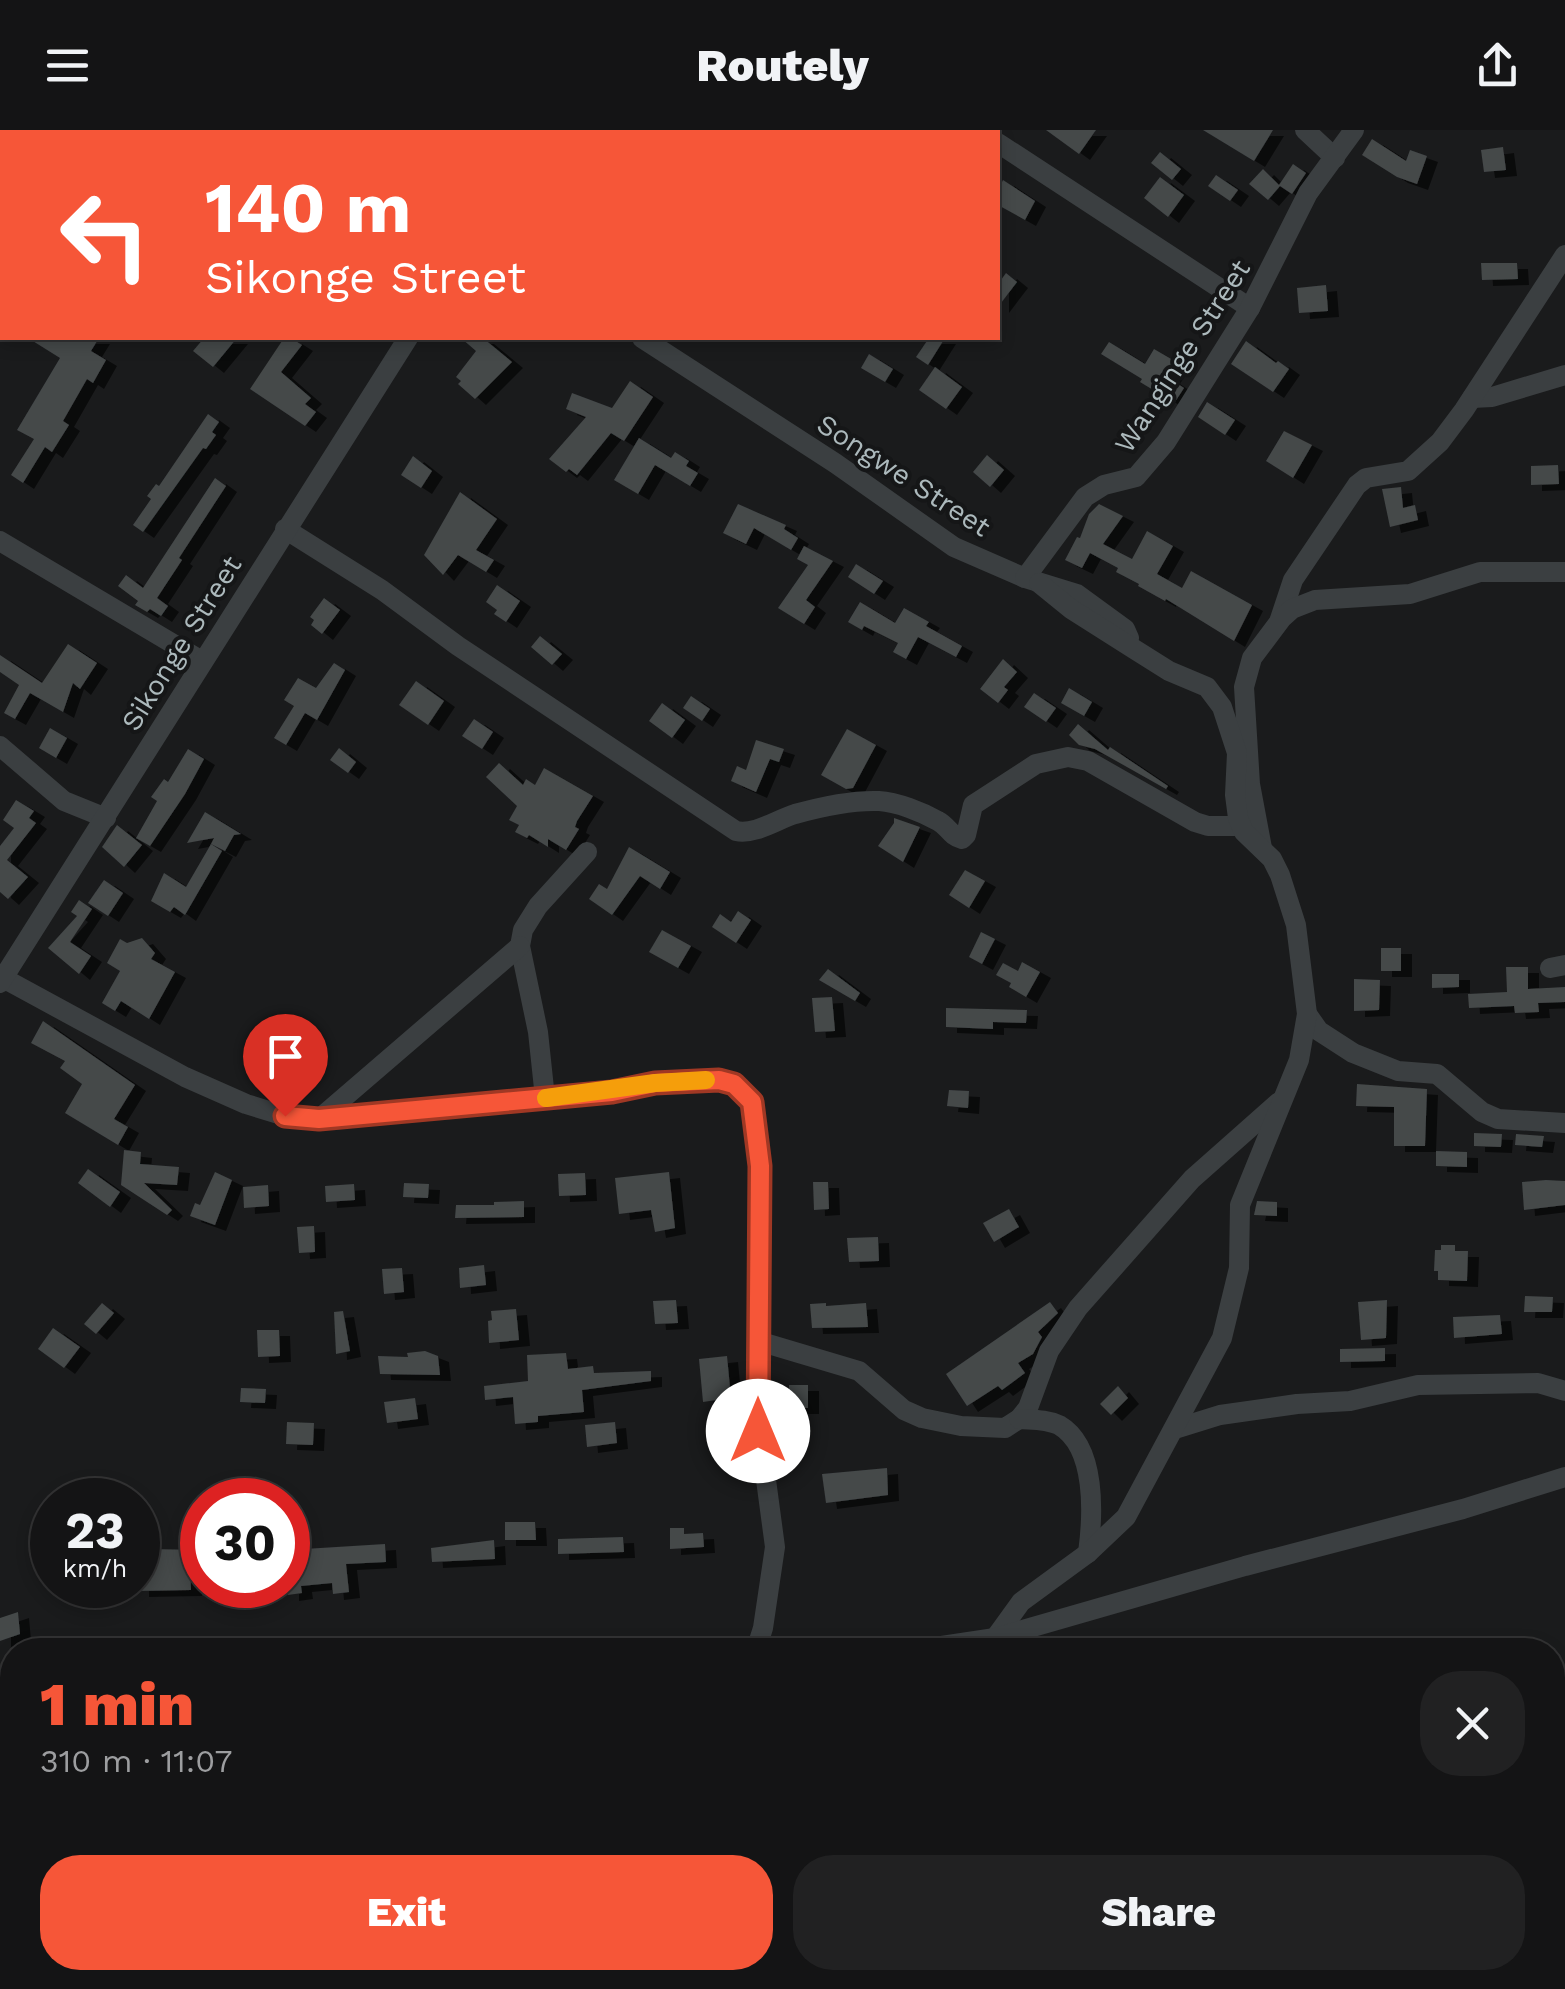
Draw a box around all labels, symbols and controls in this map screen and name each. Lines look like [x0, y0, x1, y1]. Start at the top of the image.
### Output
icon: menu [40, 38, 95, 93]
icon: share [1470, 38, 1525, 93]
text: Routely [696, 39, 869, 92]
text: 140 m [205, 167, 411, 249]
icon: left [40, 170, 170, 300]
text: Sikonge Street [205, 251, 526, 304]
street label: Wanginge Street [1108, 253, 1257, 459]
street label: Songwe Street [811, 407, 997, 544]
street label: Sikonge Street [115, 550, 248, 737]
pin [243, 1014, 328, 1117]
icon: arrive [258, 1029, 313, 1084]
position arrow [706, 1379, 810, 1483]
speed limit sign: 30 [180, 1478, 310, 1608]
text: 23 [65, 1501, 125, 1560]
text: km/h [63, 1554, 127, 1583]
text: 1 min [40, 1669, 194, 1740]
button: close [1420, 1671, 1525, 1776]
text: 310 m · 11:07 [40, 1742, 233, 1780]
button: Exit [40, 1855, 773, 1970]
button: Share [793, 1855, 1525, 1970]

